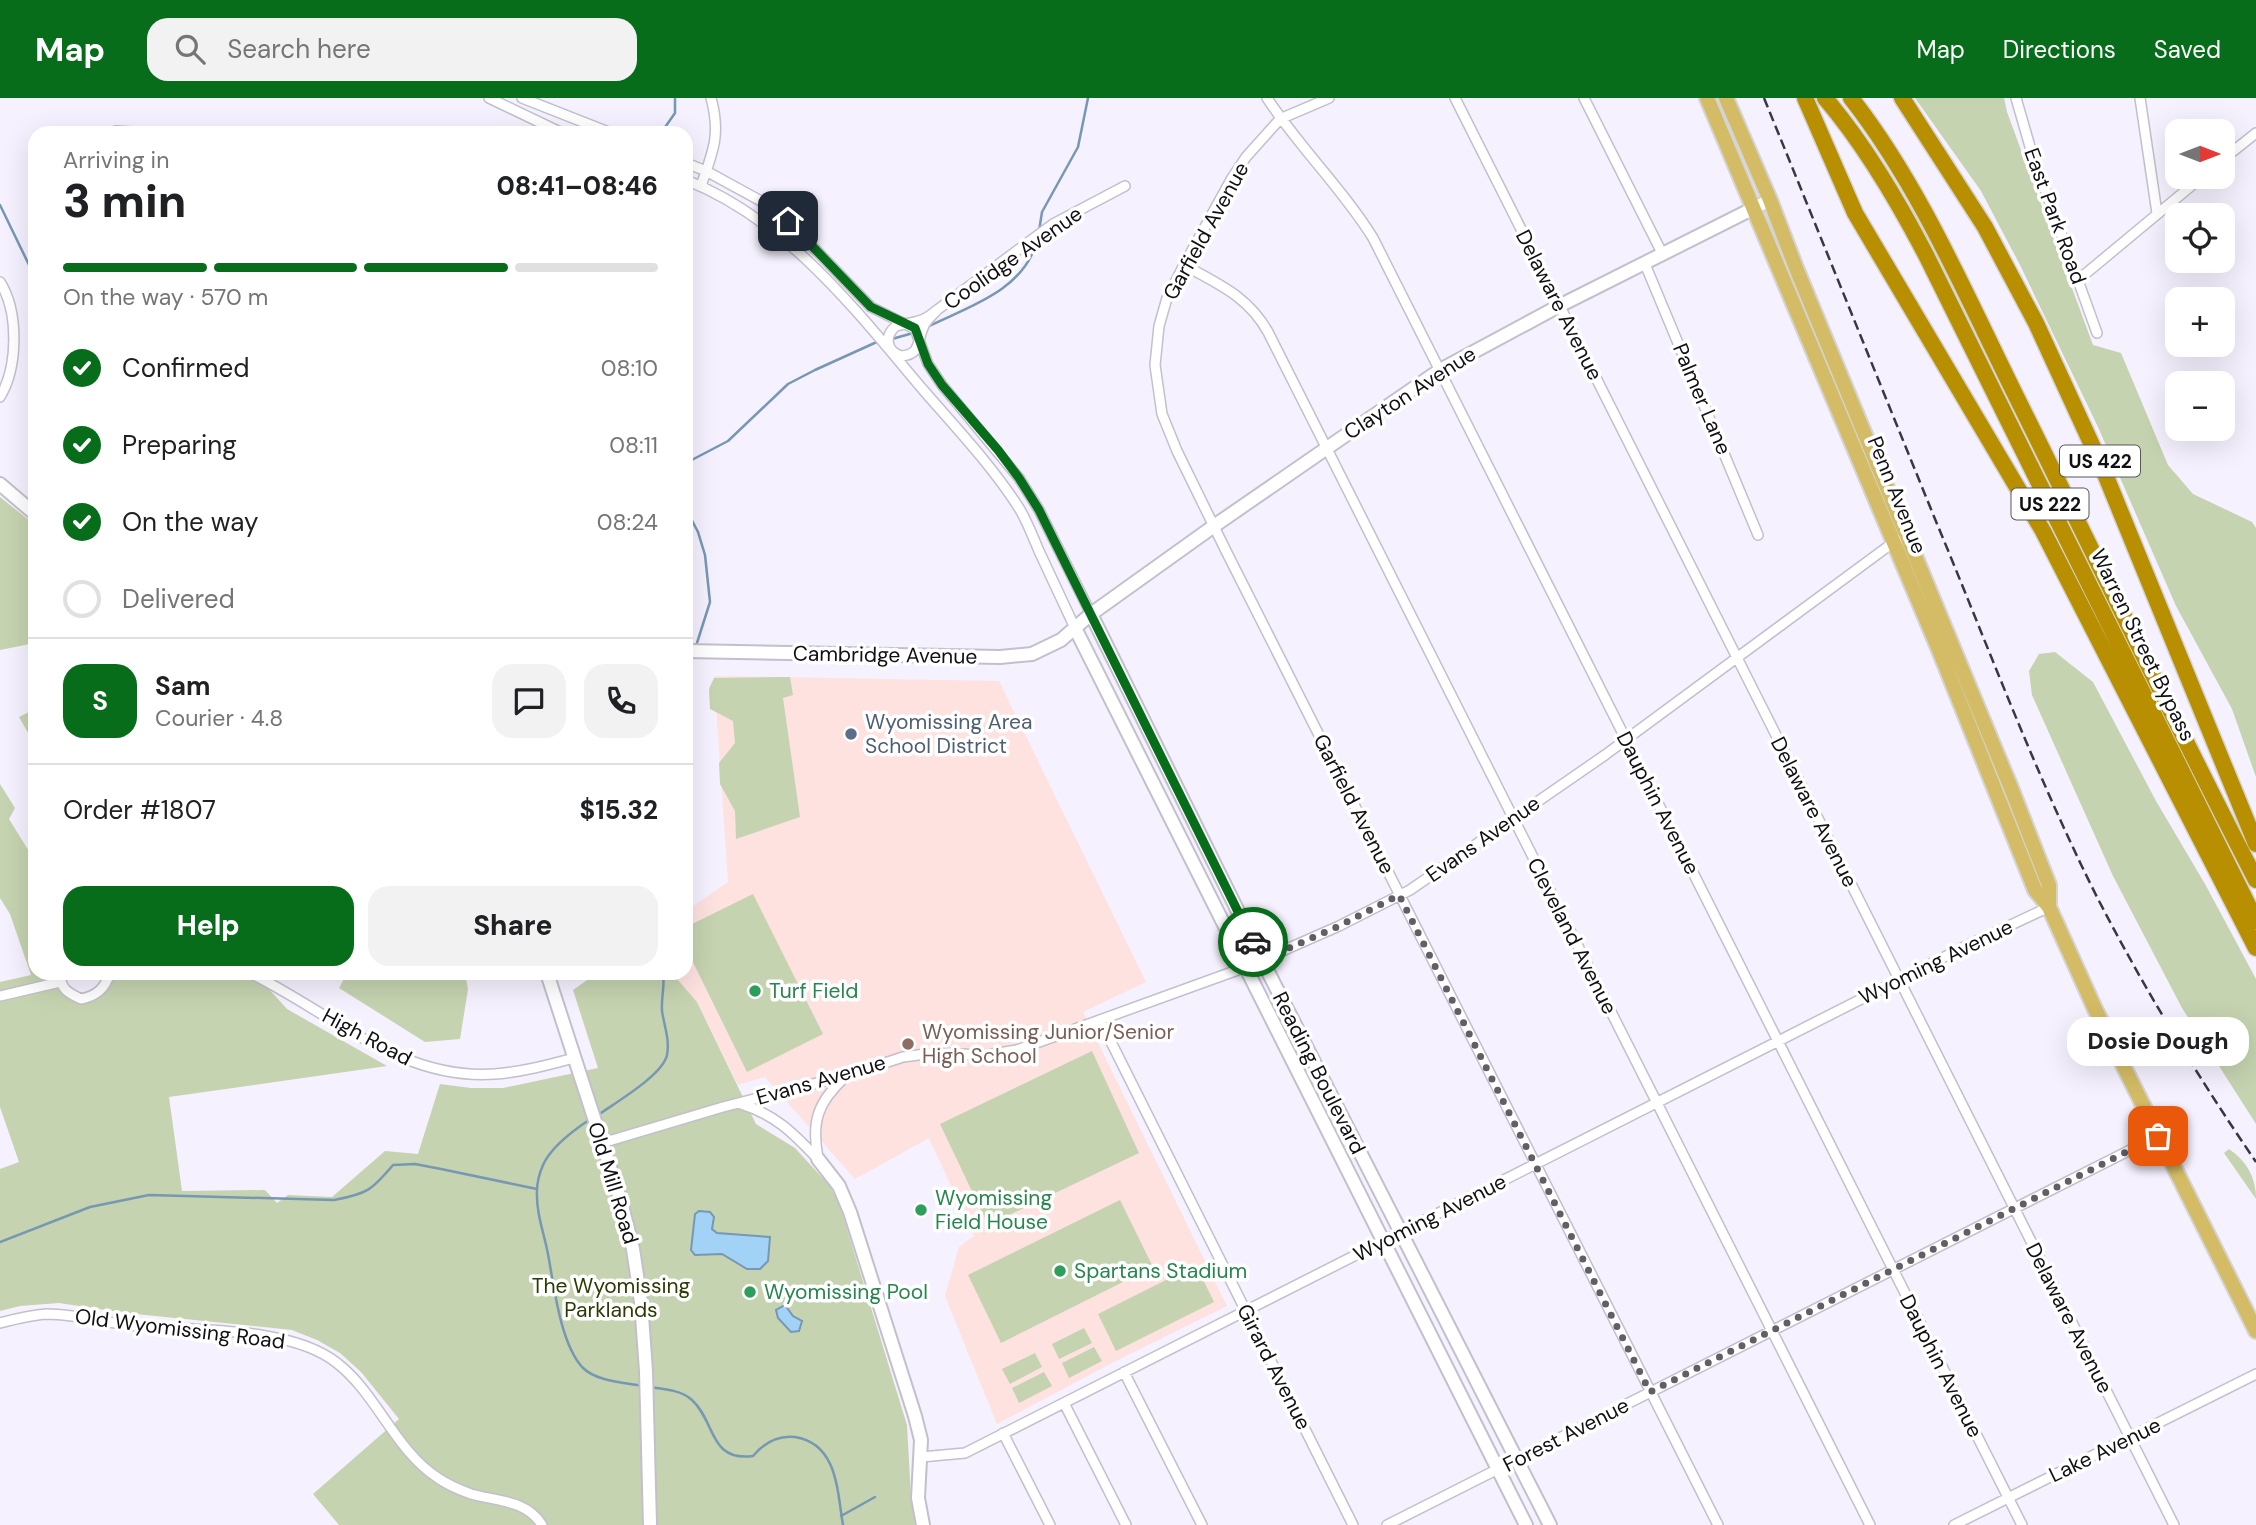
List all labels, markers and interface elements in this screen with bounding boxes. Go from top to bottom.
search box [147,18,637,81]
text: Map [35,28,105,71]
icon: search [171,30,209,68]
text: Search here [227,32,371,66]
text: Map [1917,34,1965,65]
text: Directions [2003,34,2116,65]
text: Saved [2154,34,2221,65]
north arrow [2165,119,2235,189]
map controls [2165,119,2235,441]
street label: East Park Road [2017,144,2093,288]
text: Arriving in [63,145,169,175]
street label: Garfield Avenue [1157,157,1256,305]
text: 08:41–08:46 [496,169,658,203]
text: 3 min [63,171,186,231]
pin [758,191,818,251]
street label: Coolidge Avenue [938,200,1088,316]
icon: home [769,202,807,240]
button: locate [2165,203,2235,273]
street label: Delaware Avenue [1509,225,1609,385]
text: On the way · 570 m [63,282,268,312]
button: + [2165,287,2235,357]
street label: Palmer Lane [1666,339,1738,459]
street label: Clayton Avenue [1339,340,1481,446]
icon: check [63,349,101,387]
text: Confirmed [122,351,249,385]
text: 08:10 [601,353,658,383]
button: − [2165,371,2235,441]
icon: check [63,426,101,464]
text: Preparing [122,428,237,462]
text: 08:11 [609,430,658,460]
street label: Penn Avenue [1861,432,1933,558]
road number: US 422 [2060,446,2140,476]
road number: US 222 [2011,488,2088,520]
icon: check [63,503,101,541]
text: On the way [122,505,258,539]
text: 08:24 [597,507,658,537]
street label: Warren Street Bypass [2084,544,2202,746]
text: Delivered [122,582,235,616]
street label: Cambridge Avenue [793,639,978,671]
button: chat [492,664,566,738]
button: phone [584,664,658,738]
text: Sam [155,669,210,703]
text: S [92,684,108,718]
text: Courier · 4.8 [155,703,283,733]
place label: Wyomissing Area School District [865,708,1032,760]
marker: Wyomissing Area School District [843,726,859,742]
street label: Dauphin Avenue [1610,727,1706,879]
street label: Garfield Avenue [1307,729,1401,879]
street label: Delaware Avenue [1764,732,1864,892]
street label: Evans Avenue [1420,789,1546,889]
text: Order #1807 [63,793,216,827]
text: $15.32 [579,793,658,827]
street label: Cleveland Avenue [1520,853,1624,1019]
button: Help [63,886,354,966]
button: Share [368,886,658,966]
courier [1218,907,1288,977]
street label: Wyoming Avenue [1854,913,2018,1011]
icon: car [1234,923,1272,961]
place label: Turf Field [769,977,858,1005]
marker: Turf Field [747,983,763,999]
street label: Reading Boulevard [1266,987,1372,1159]
street label: High Road [317,1002,417,1072]
callout: Dosie Dough [2067,1017,2249,1066]
place label: Wyomissing Junior/Senior High School [922,1018,1174,1070]
text: Dosie Dough [2087,1026,2229,1056]
marker: Wyomissing Junior/Senior High School [900,1036,916,1052]
street label: Evans Avenue [753,1048,889,1112]
pin [2128,1106,2188,1166]
icon: bag [2139,1117,2177,1155]
street label: Old Mill Road [581,1119,645,1247]
street label: Wyoming Avenue [1349,1167,1511,1269]
place label: Wyomissing Field House [935,1184,1052,1236]
marker: Wyomissing Field House [913,1202,929,1218]
street label: Delaware Avenue [2019,1238,2119,1398]
place label: Spartans Stadium [1074,1257,1247,1285]
marker: Spartans Stadium [1052,1263,1068,1279]
park label: The Wyomissing Parklands [532,1272,691,1324]
place label: Wyomissing Pool [764,1278,928,1306]
marker: Wyomissing Pool [742,1284,758,1300]
street label: Dauphin Avenue [1893,1290,1989,1442]
street label: Girard Avenue [1230,1299,1318,1435]
street label: Old Wyomissing Road [73,1302,287,1356]
street label: Forest Avenue [1498,1391,1634,1479]
street label: Lake Avenue [2044,1411,2166,1489]

